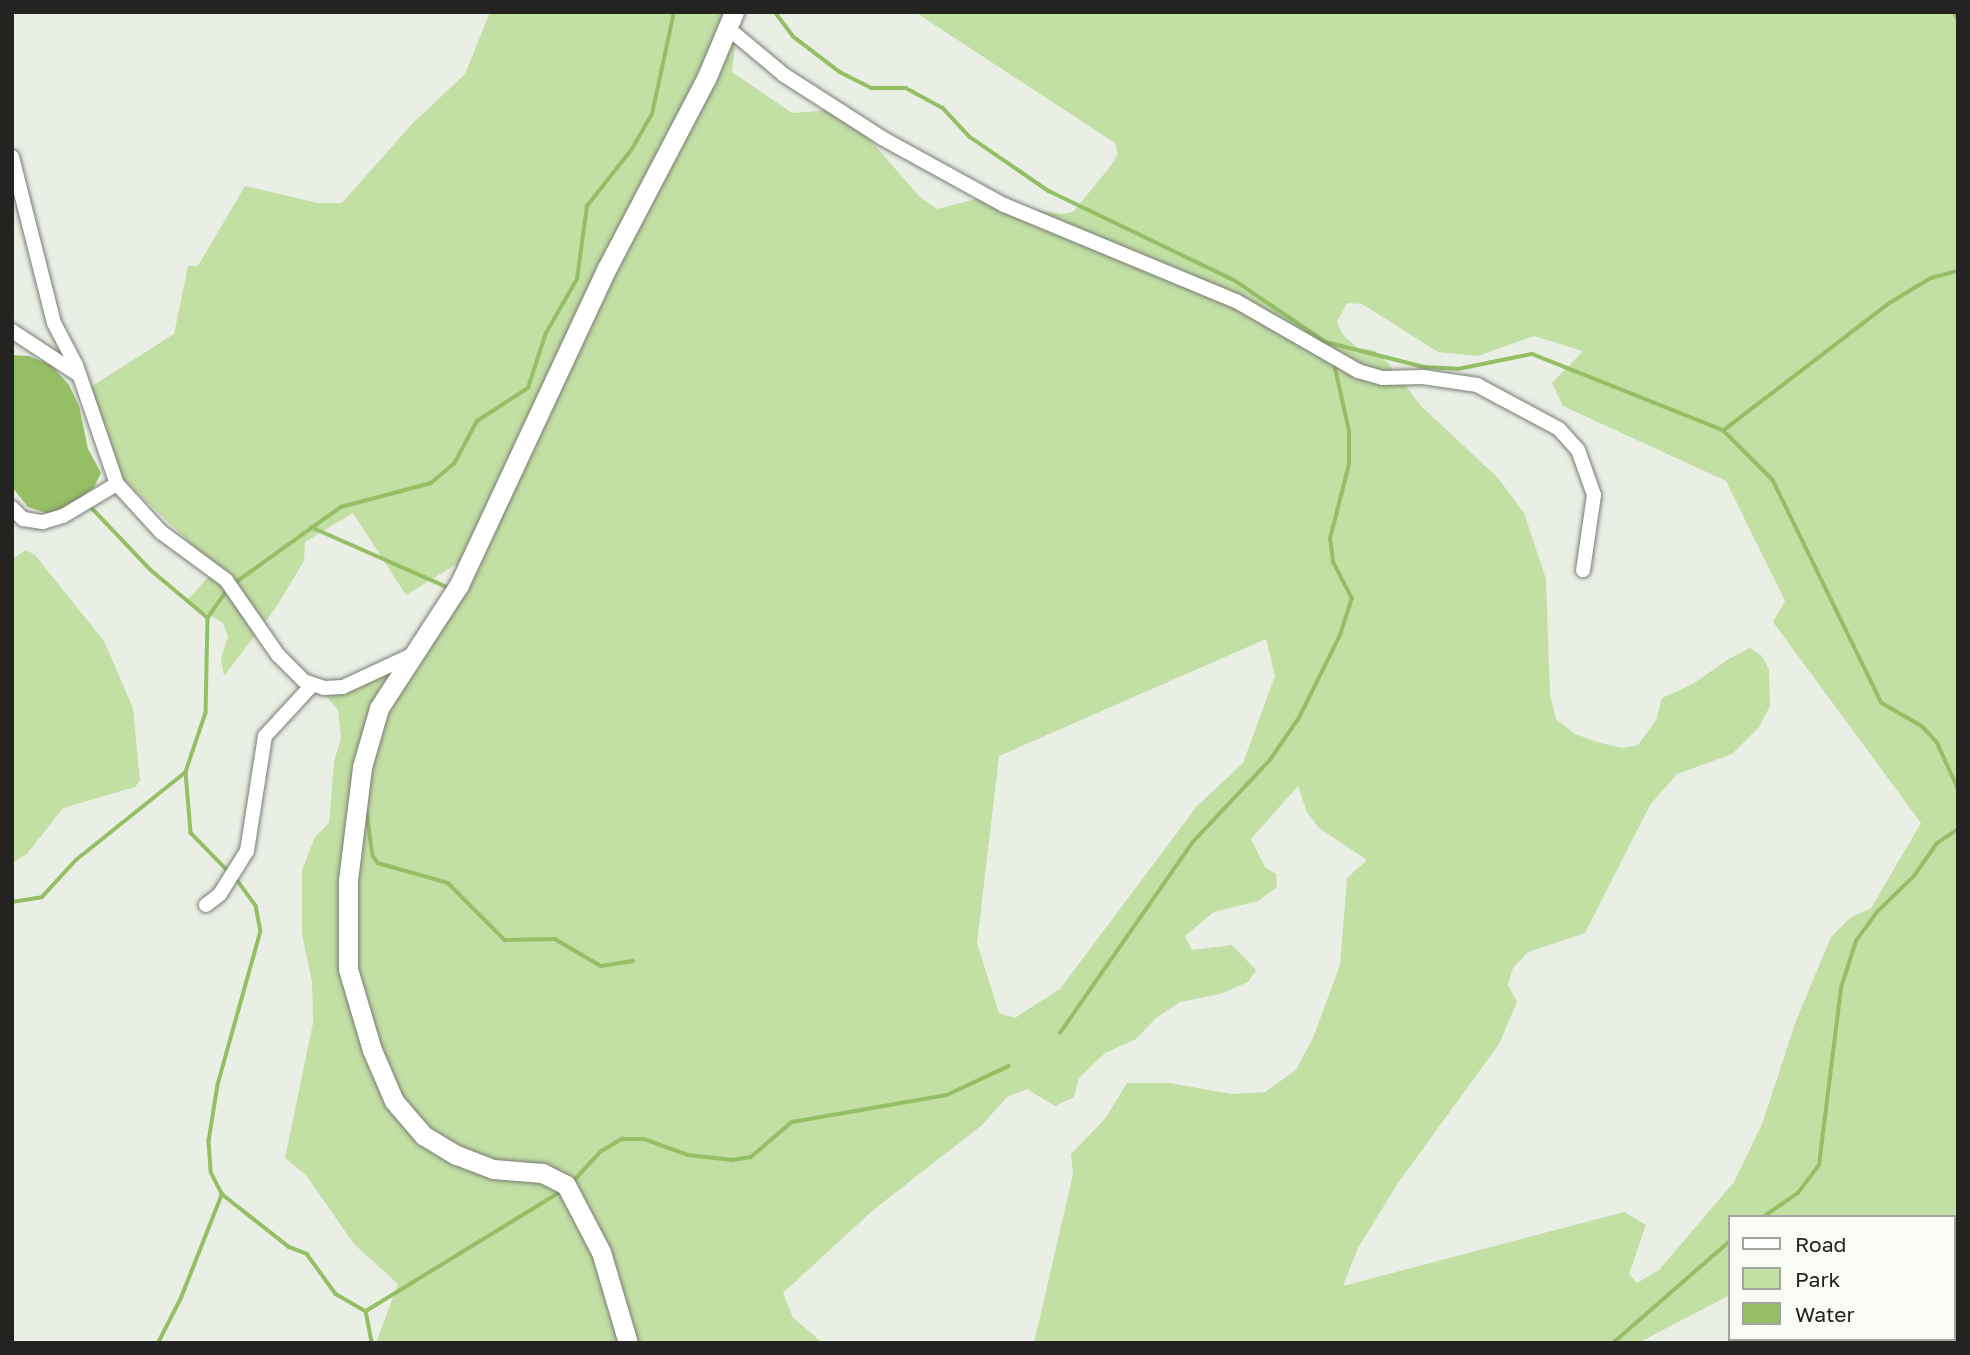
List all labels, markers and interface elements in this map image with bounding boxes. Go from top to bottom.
legend [1728,1215,1956,1341]
text: Road [1795,1231,1846,1257]
text: Park [1795,1266,1840,1292]
text: Water [1795,1301,1855,1327]

